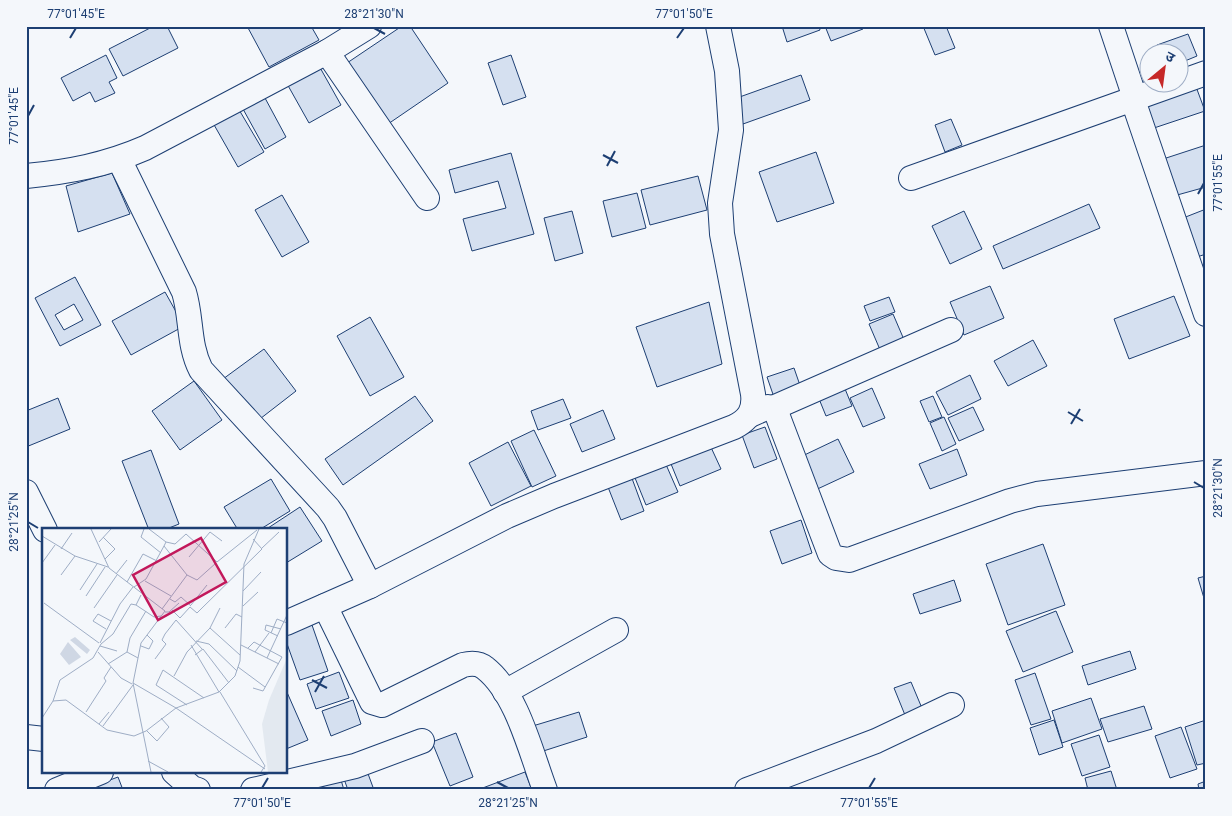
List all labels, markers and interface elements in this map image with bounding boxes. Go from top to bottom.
text: 77°01'45"E [47,7,105,21]
text: 28°21'30"N [344,7,404,21]
text: 77°01'50"E [655,7,713,21]
north arrow [1140,42,1190,92]
text: उ [1163,48,1178,66]
text: 77°01'45"E [7,87,21,145]
text: 77°01'55"E [1211,154,1225,212]
text: 28°21'30"N [1211,458,1225,518]
text: 28°21'25"N [7,492,21,552]
inset map [42,528,288,774]
text: 77°01'50"E [233,796,291,810]
text: 28°21'25"N [478,796,538,810]
text: 77°01'55"E [840,796,898,810]

